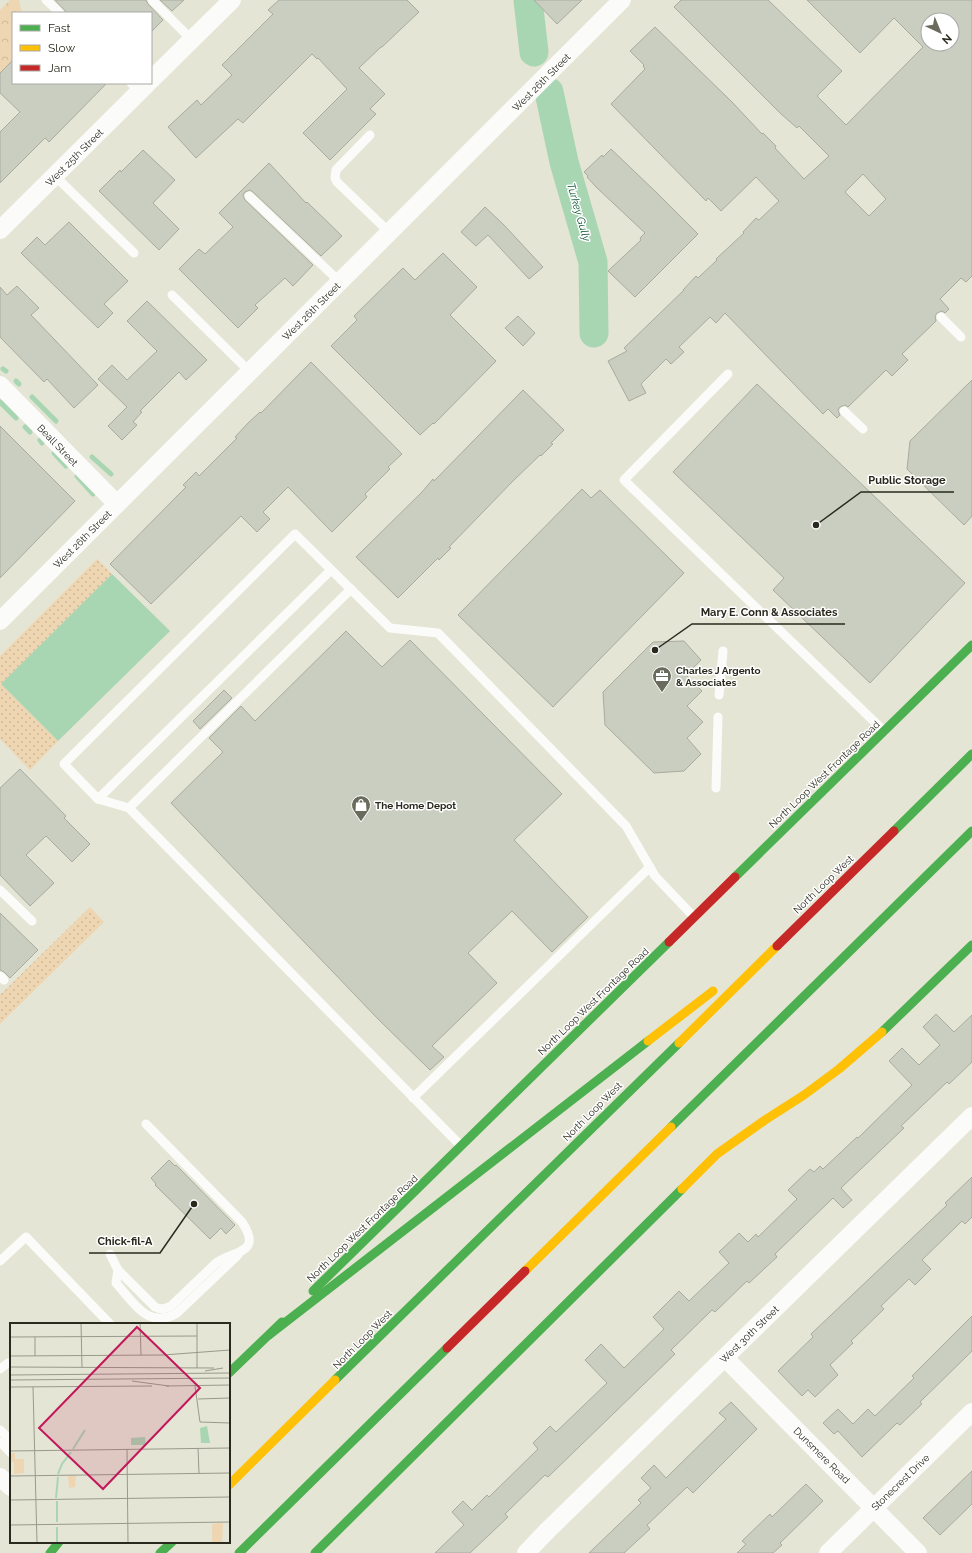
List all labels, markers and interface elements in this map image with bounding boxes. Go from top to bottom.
legend [12,12,152,84]
north arrow [920,12,960,52]
text: Fast [48,21,71,35]
text: N [939,31,954,46]
text: Slow [48,41,75,55]
street label: West 26th Street [510,51,573,113]
text: Jam [48,61,71,75]
street label: West 25th Street [43,126,106,188]
water label: Turkey Gully [564,182,593,243]
street label: West 26th Street [280,280,343,342]
street label: Beall Street [35,422,81,469]
callout: Public Storage [861,469,954,492]
text: Public Storage [868,474,946,487]
street label: West 26th Street [51,508,114,570]
callout: Mary E. Conn & Associates [692,601,845,624]
text: Mary E. Conn & Associates [701,606,838,619]
office icon: Charles J Argento & Associates [651,665,673,693]
place label: Charles J Argento & Associates [676,665,760,688]
street label: North Loop West Frontage Road [767,719,882,830]
shop icon: The Home Depot [350,794,372,822]
place label: The Home Depot [375,800,456,811]
street label: North Loop West [791,853,856,916]
street label: North Loop West Frontage Road [536,946,651,1057]
street label: North Loop West [561,1079,625,1143]
street label: North Loop West Frontage Road [305,1173,420,1284]
callout: Chick-fil-A [89,1230,160,1253]
text: Chick-fil-A [97,1235,153,1248]
street label: West 30th Street [718,1303,781,1365]
street label: North Loop West [331,1307,395,1371]
inset map [10,1323,230,1543]
street label: Dunsmere Road [791,1425,852,1486]
street label: Stonecrest Drive [869,1452,932,1513]

